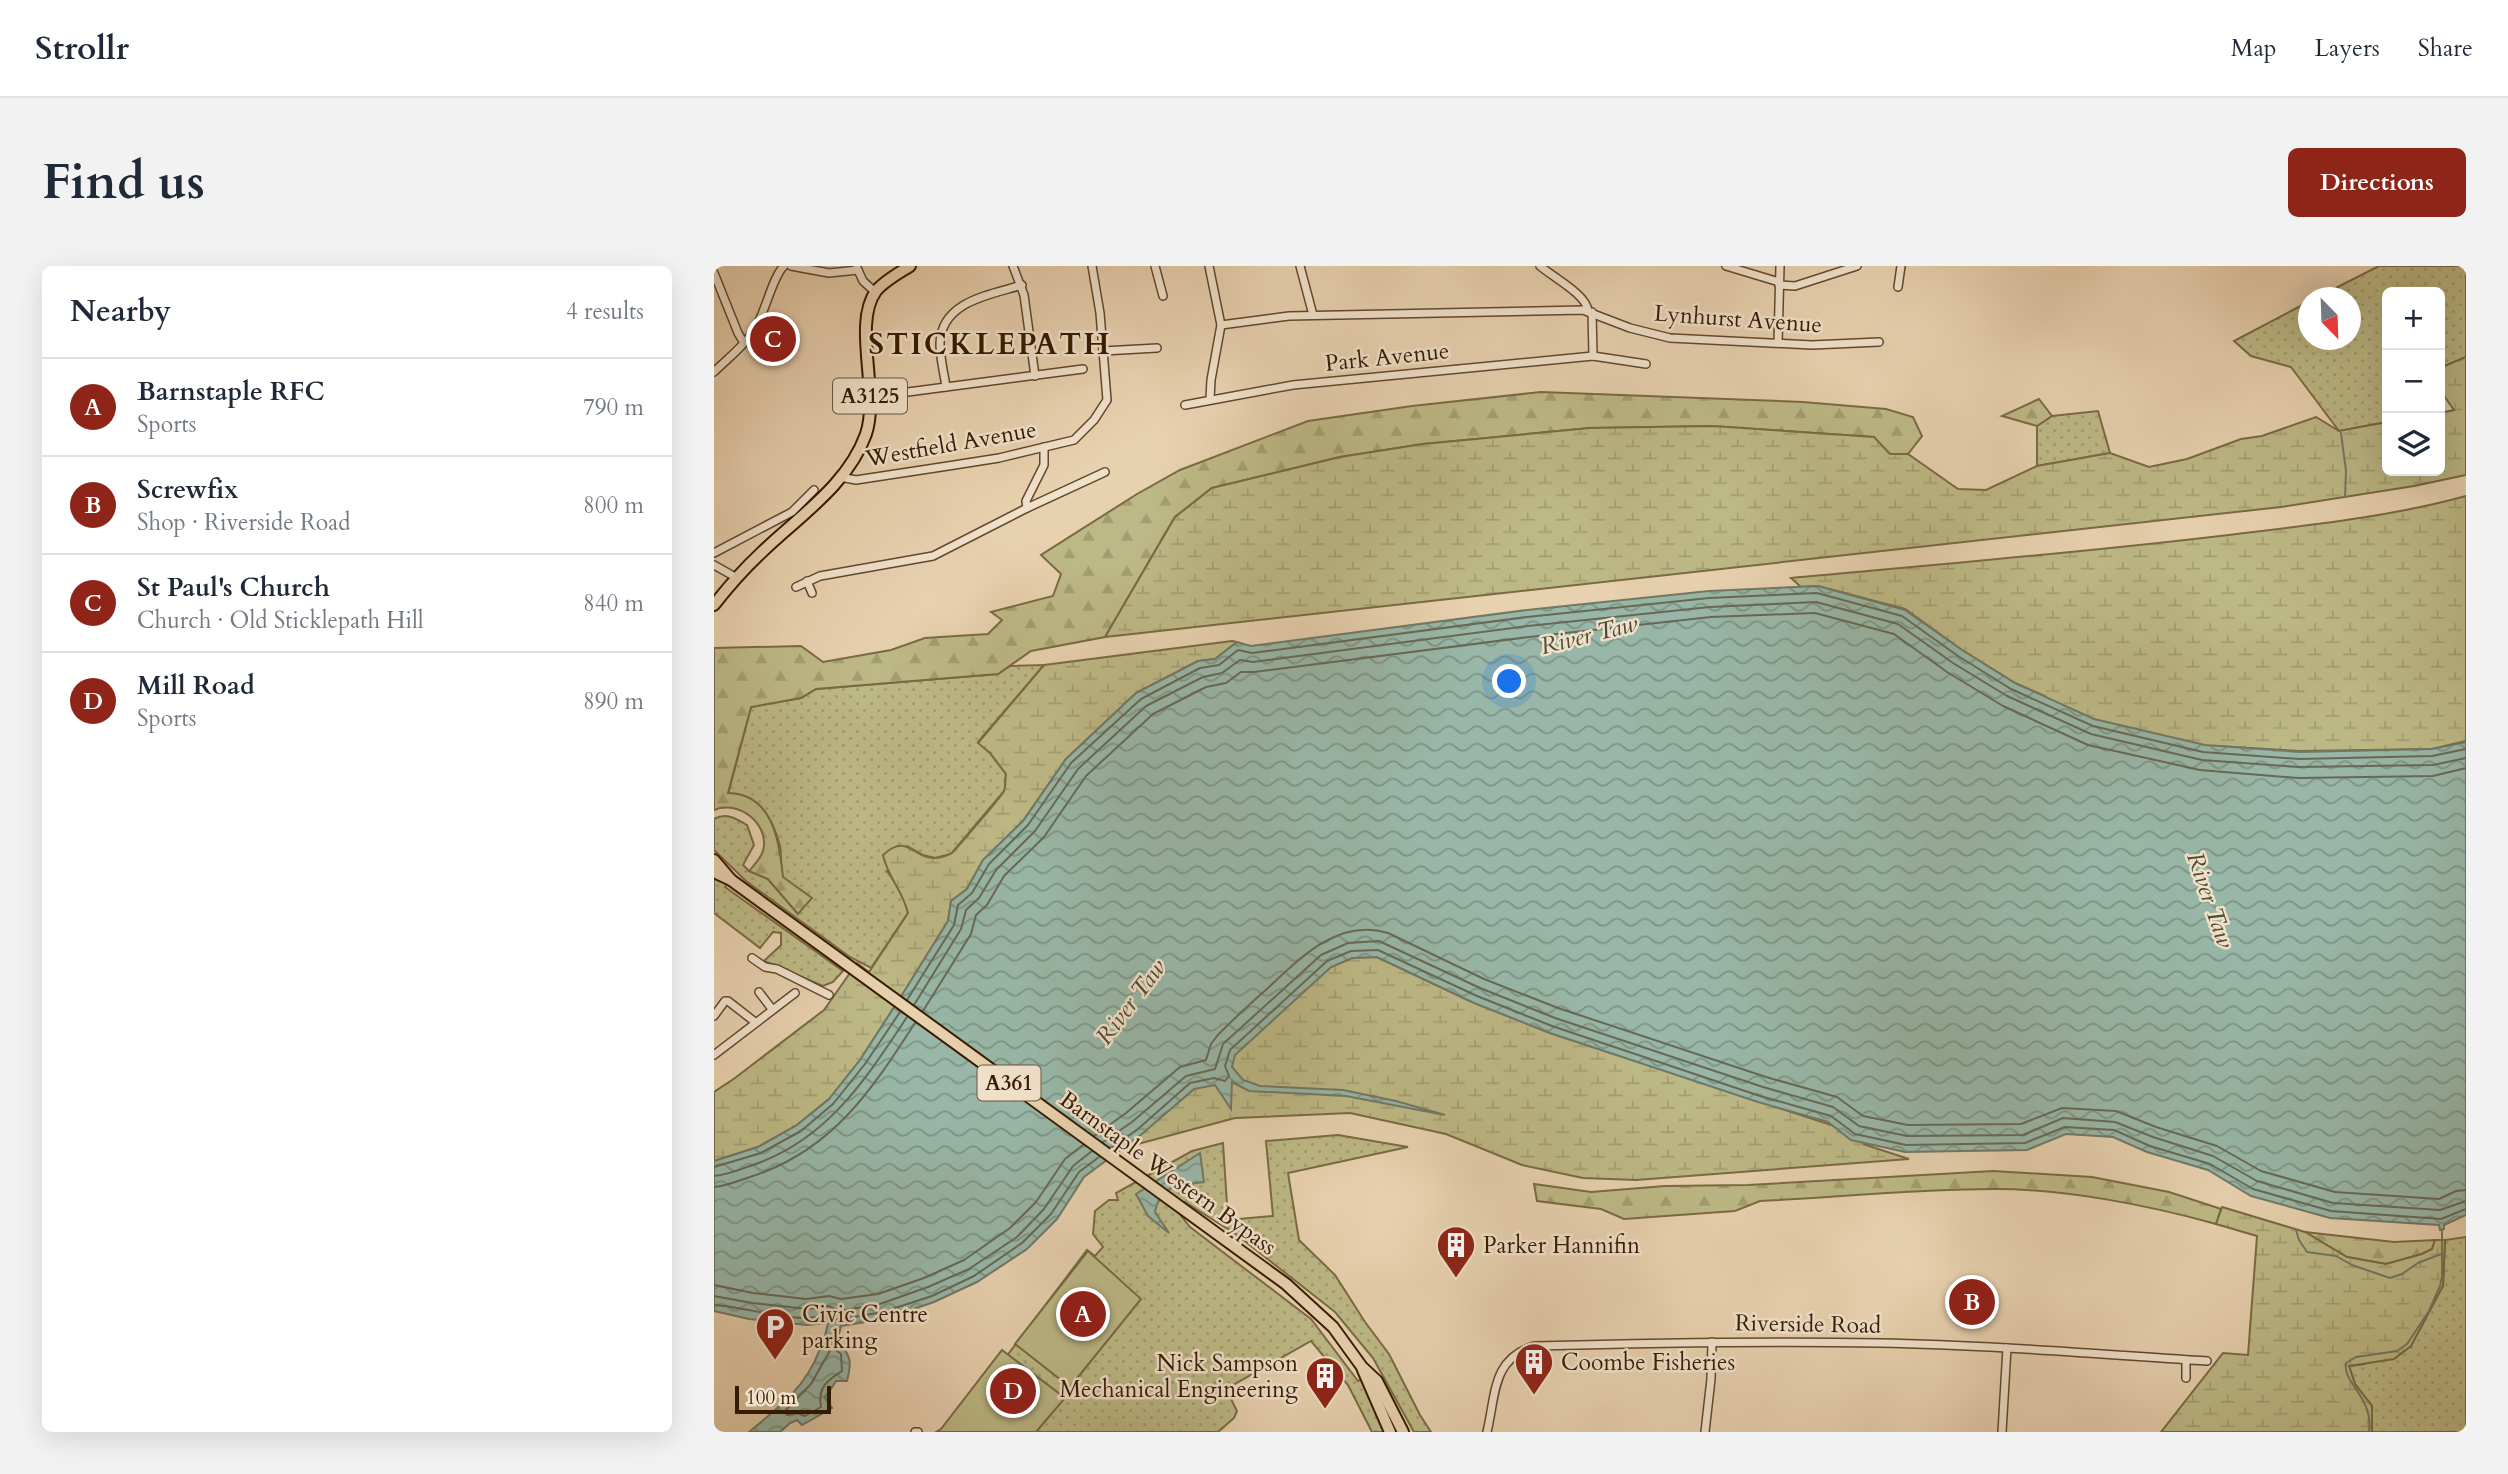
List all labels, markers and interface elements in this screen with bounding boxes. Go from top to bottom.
text: Strollr [35,26,129,71]
text: Map [2231,32,2277,65]
text: Layers [2315,32,2380,65]
text: Share [2418,32,2473,65]
button: Directions [2288,148,2466,217]
text: Find us [42,149,205,216]
north arrow [2298,287,2361,350]
map controls [2382,287,2445,476]
button: + [2382,287,2445,350]
text: Nearby [70,291,171,332]
text: 4 results [566,296,644,327]
street label: Lynhurst Avenue [1653,298,1823,340]
pin: C [750,313,796,365]
district label: STICKLEPATH [868,324,1112,365]
street label: Park Avenue [1323,335,1451,379]
button: − [2382,350,2445,413]
text: Barnstaple RFC [137,374,325,409]
road number: A3125 [833,379,907,414]
text: A [84,392,102,423]
text: 790 m [583,392,644,423]
text: Sports [137,409,197,440]
button: layers [2382,413,2445,476]
street label: Westfield Avenue [862,414,1039,474]
text: Screwfix [137,472,238,507]
text: B [85,490,101,521]
text: 800 m [583,490,644,521]
text: Shop · Riverside Road [137,507,350,538]
text: St Paul's Church [137,570,330,605]
text: C [84,588,102,619]
text: 840 m [583,588,644,619]
text: Church · Old Sticklepath Hill [137,605,424,636]
water label: River Taw [1537,607,1642,663]
your location [1492,664,1526,698]
text: Mill Road [137,668,255,703]
text: D [83,686,103,717]
text: 890 m [583,686,644,717]
text: Sports [137,703,197,734]
water label: River Taw [2178,848,2242,953]
water label: River Taw [1088,952,1174,1052]
road number: A361 [978,1066,1040,1100]
street label: Barnstaple Western Bypass [1053,1084,1283,1262]
building icon: Parker Hannifin [1435,1224,1477,1279]
place label: Parker Hannifin [1483,1230,1640,1261]
pin: B [1949,1276,1995,1328]
pin: A [1060,1288,1106,1340]
place label: Civic Centre parking [802,1299,928,1356]
parking icon: Civic Centre parking [754,1306,796,1361]
street label: Riverside Road [1735,1307,1882,1341]
building icon: Coombe Fisheries [1513,1341,1555,1396]
place label: Coombe Fisheries [1561,1347,1735,1378]
place label: Nick Sampson Mechanical Engineering [1059,1348,1298,1405]
building icon: Nick Sampson Mechanical Engineering [1304,1355,1346,1410]
pin: D [990,1365,1036,1417]
scale bar [735,1383,831,1415]
text: 100 m [746,1385,796,1411]

